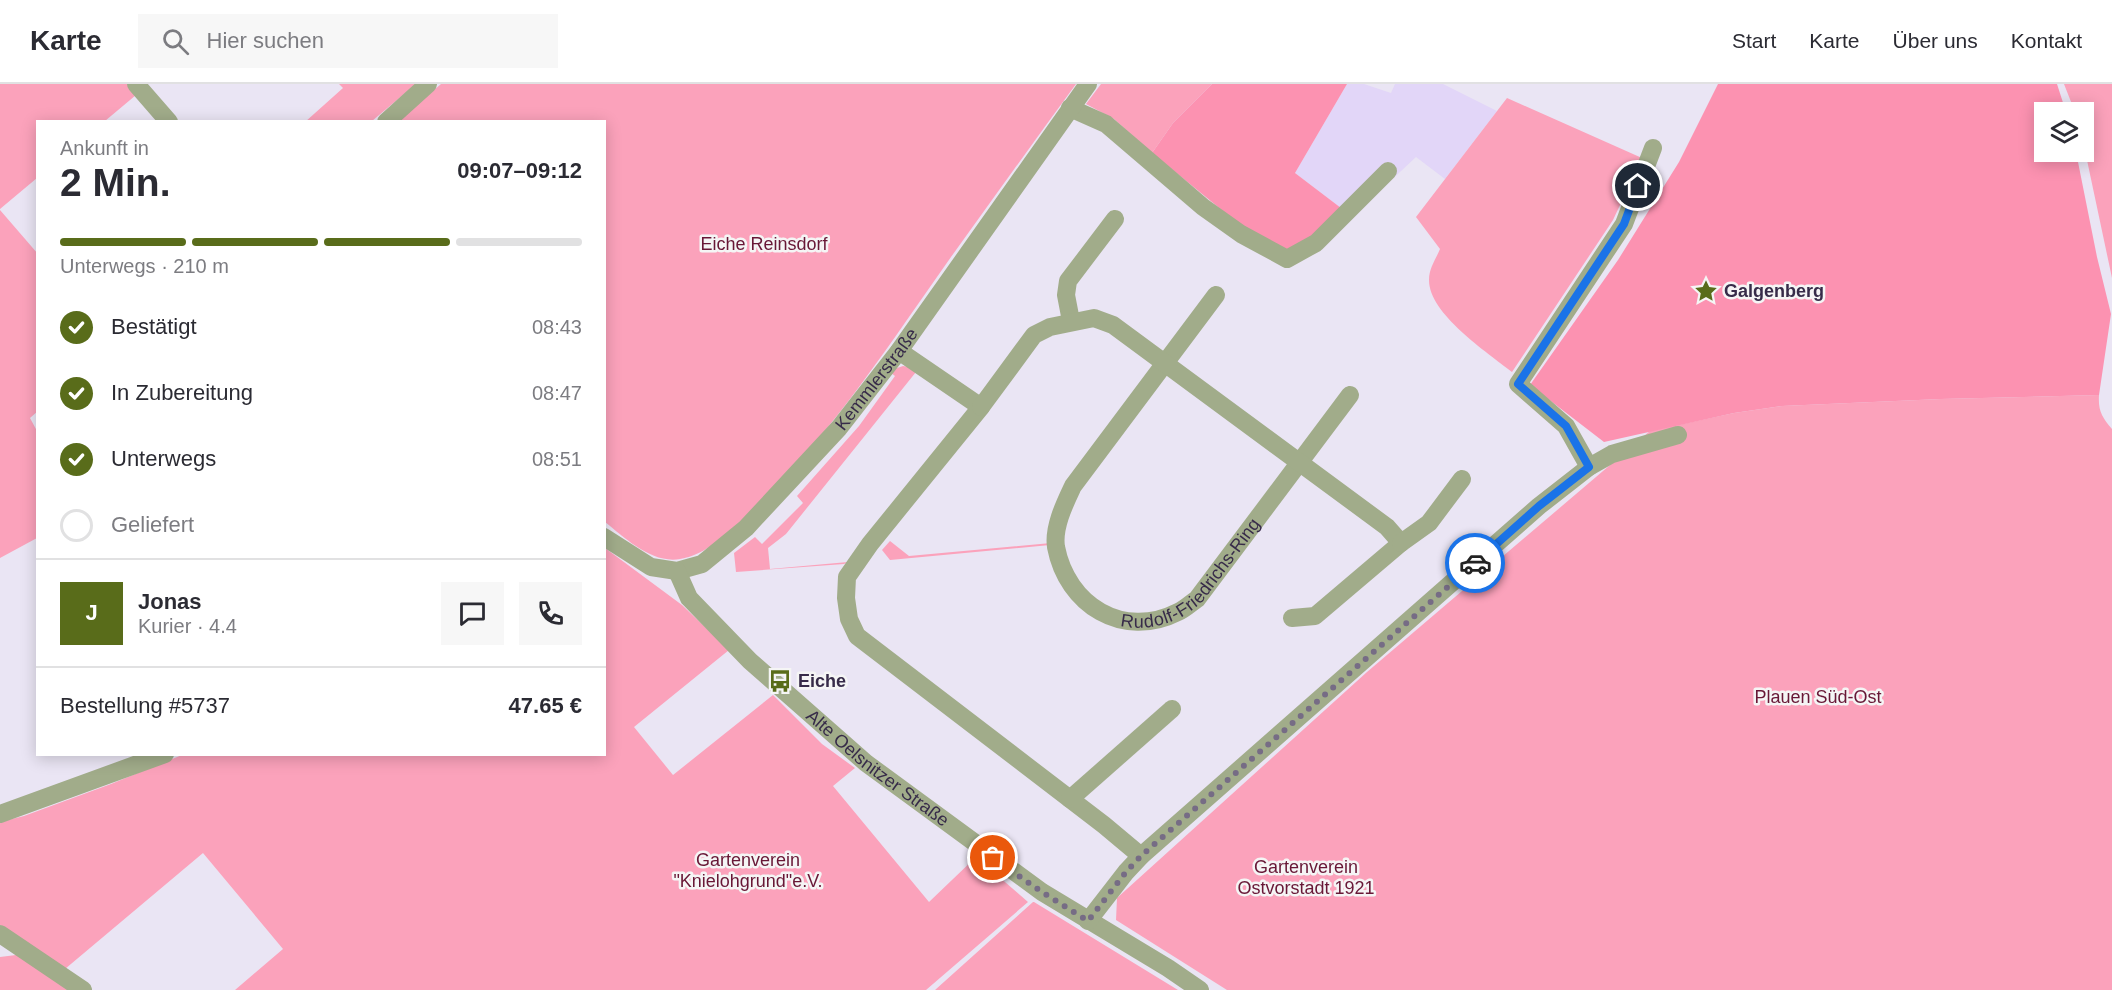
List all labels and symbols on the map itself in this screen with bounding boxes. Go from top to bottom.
pin [1612,160,1663,211]
park label: Eiche Reinsdorf [700,234,829,254]
place icon: Galgenberg [1693,278,1719,304]
place label: Galgenberg [1724,281,1824,301]
street label: Kemmlerstraße [831,324,922,434]
street label: Rudolf-Friedrichs-Ring [1119,514,1264,632]
courier [1445,533,1505,593]
bus stop icon: Eiche [767,668,793,694]
place label: Eiche [798,671,846,691]
park label: Plauen Süd-Ost [1754,687,1882,707]
street label: Alte Oelsnitzer Straße [802,705,953,830]
pin [967,832,1018,883]
park label: Gartenverein "Knielohgrund"e.V. [673,850,823,891]
park label: Gartenverein Ostvorstadt 1921 [1237,857,1375,898]

